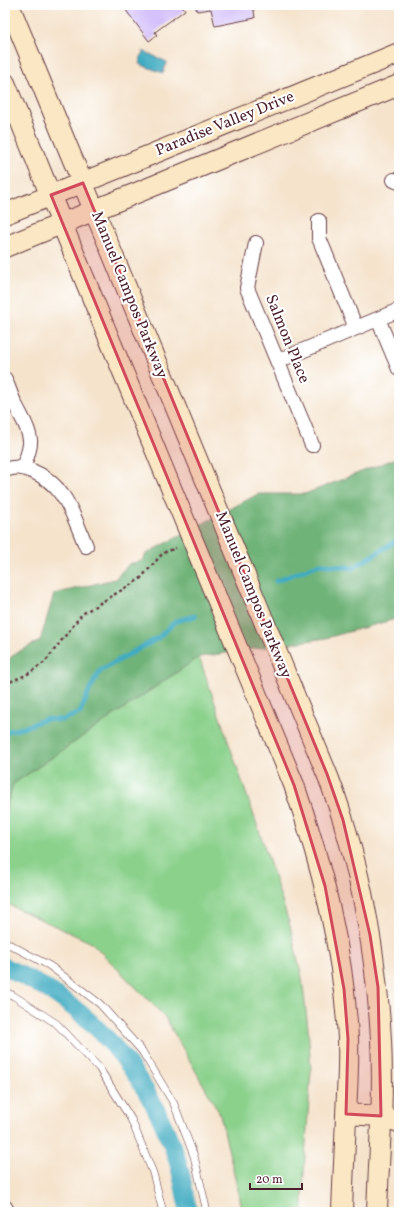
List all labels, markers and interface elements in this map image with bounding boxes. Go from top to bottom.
street label: Paradise Valley Drive [152,86,298,162]
street label: Manuel Campos Parkway [85,208,173,382]
street label: Salmon Place [259,291,315,387]
street label: Manuel Campos Parkway [209,508,297,682]
scale bar [250,1165,302,1191]
text: 20 m [256,1172,283,1188]

